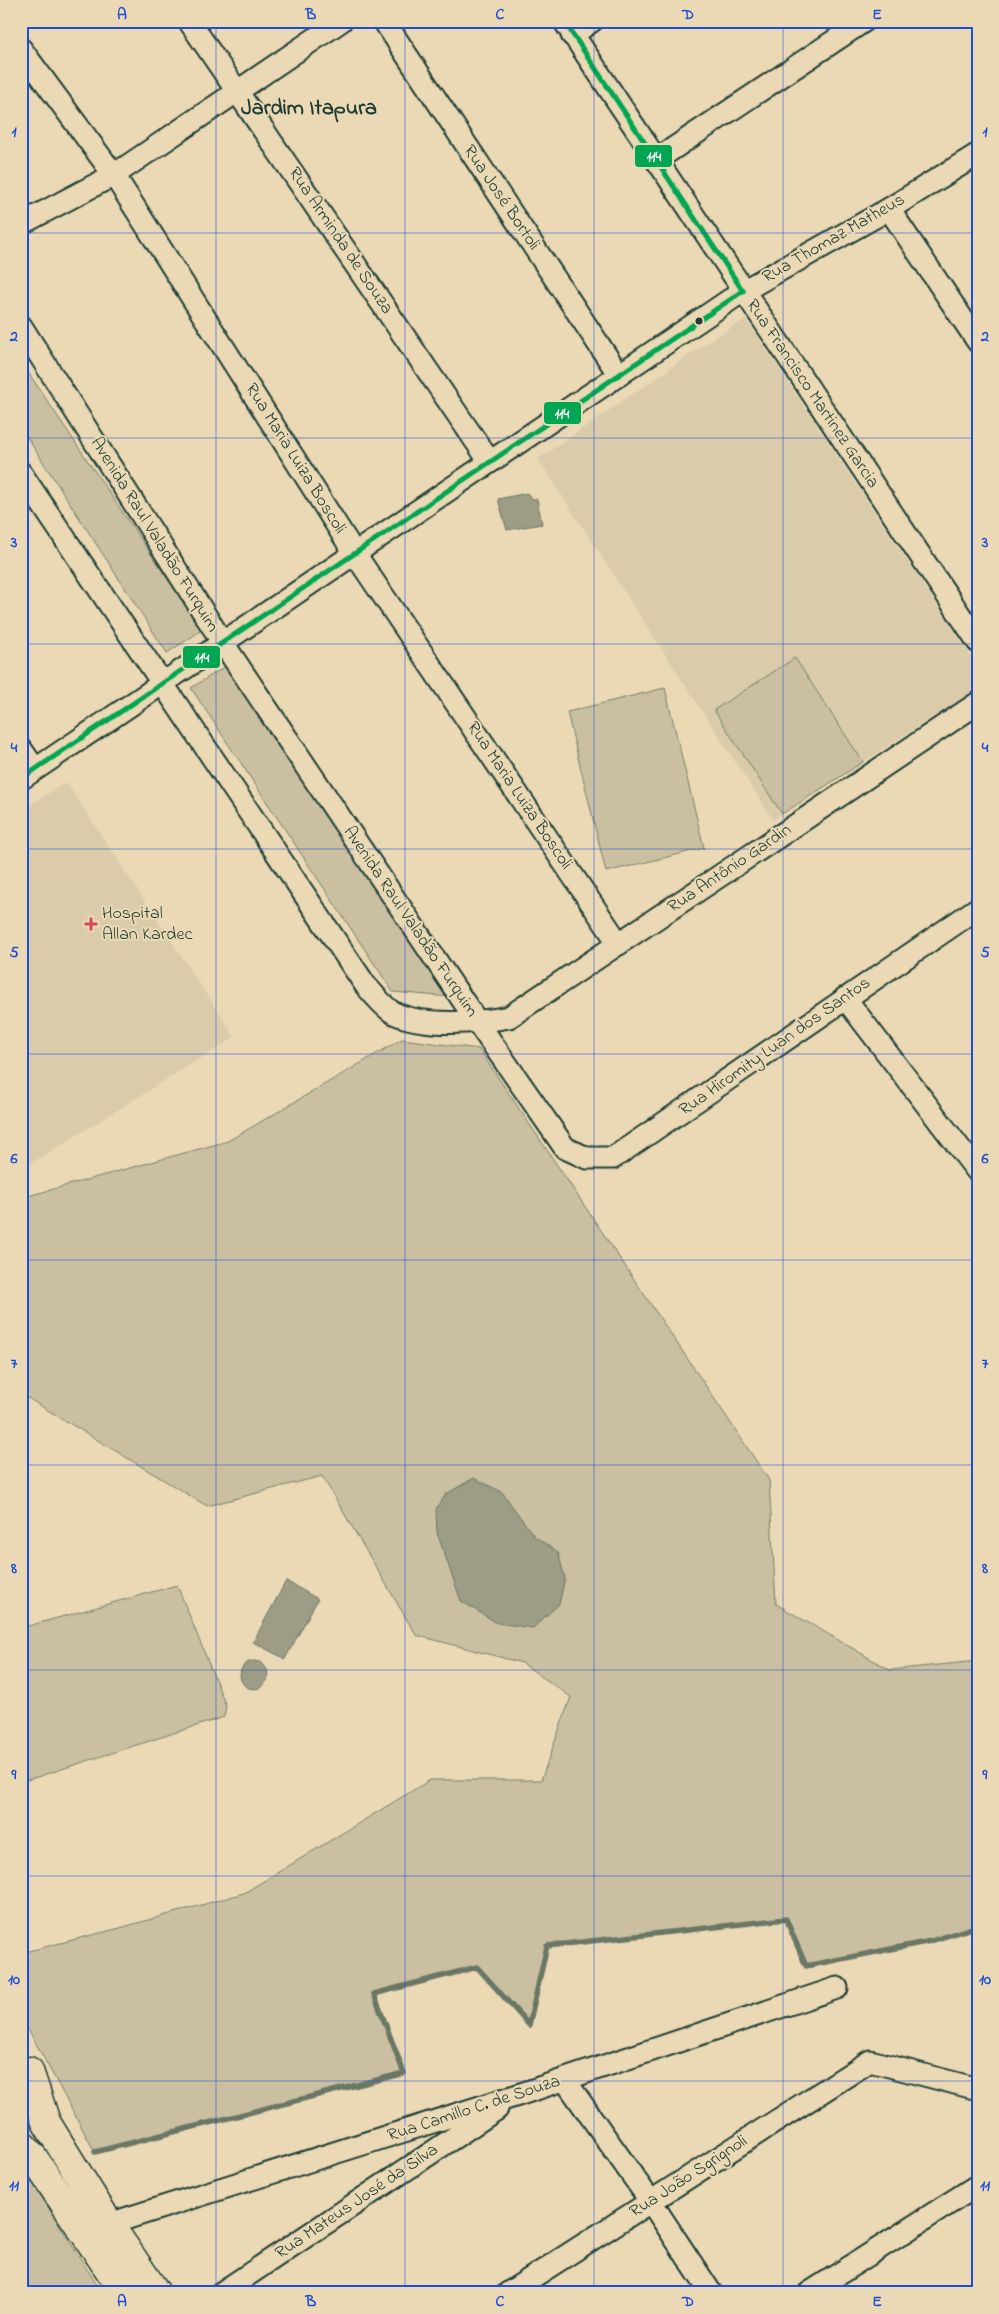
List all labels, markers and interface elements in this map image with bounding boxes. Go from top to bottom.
text: A [117,3,127,27]
text: B [305,3,317,27]
text: C [496,3,505,27]
text: D [681,3,694,27]
text: E [872,3,882,27]
district label: Jardim Itapura [241,93,377,125]
text: 1 [11,120,17,144]
text: 1 [982,120,988,144]
street label: Rua José Bortoli [456,140,546,256]
line badge: 114 [634,144,673,168]
text: 114 [647,147,662,168]
street label: Rua Arminda de Souza [281,162,399,320]
street label: Rua Thomaz Matheus [758,187,910,291]
street label: Rua Francisco Martinez Garcia [739,294,885,494]
unlabelled marker [694,316,704,326]
text: 2 [9,325,18,349]
text: 2 [980,325,989,349]
street label: Rua Maria Luiza Boscoli [238,378,352,540]
line badge: 114 [543,401,582,425]
text: 114 [555,404,570,425]
street label: Avenida Raul Valadão Furquim [83,432,225,638]
text: 3 [10,531,18,555]
text: 3 [981,531,989,555]
line badge: 114 [182,645,221,669]
text: 114 [195,648,210,669]
street label: Rua Maria Luiza Boscoli [460,717,578,875]
text: 4 [10,736,18,760]
text: 4 [981,736,989,760]
street label: Rua Antônio Gardin [663,818,797,920]
street label: Avenida Raul Valadão Furquim [336,821,484,1023]
place label: Hospital Allan Kardec [102,901,192,948]
marker: Hospital Allan Kardec [84,917,98,931]
text: 5 [9,941,19,965]
text: 5 [980,941,990,965]
street label: Rua Hiromity Luan dos Santos [674,971,876,1123]
text: 6 [9,1147,18,1171]
text: 6 [980,1147,989,1171]
text: 7 [11,1352,18,1376]
text: 7 [982,1352,989,1376]
text: 8 [10,1557,17,1581]
text: 8 [981,1557,988,1581]
text: 9 [11,1763,17,1787]
text: 9 [982,1763,988,1787]
text: 10 [8,1968,20,1992]
text: 10 [979,1968,991,1992]
street label: Rua Camillo C. de Souza [384,2069,564,2149]
street label: Rua João Sgrignoli [625,2129,754,2226]
street label: Rua Mateus José da Silva [270,2138,444,2266]
text: 11 [9,2174,20,2198]
text: 11 [980,2174,991,2198]
text: A [117,2290,127,2314]
text: B [305,2290,317,2314]
text: C [496,2290,505,2314]
text: D [681,2290,694,2314]
text: E [872,2290,882,2314]

